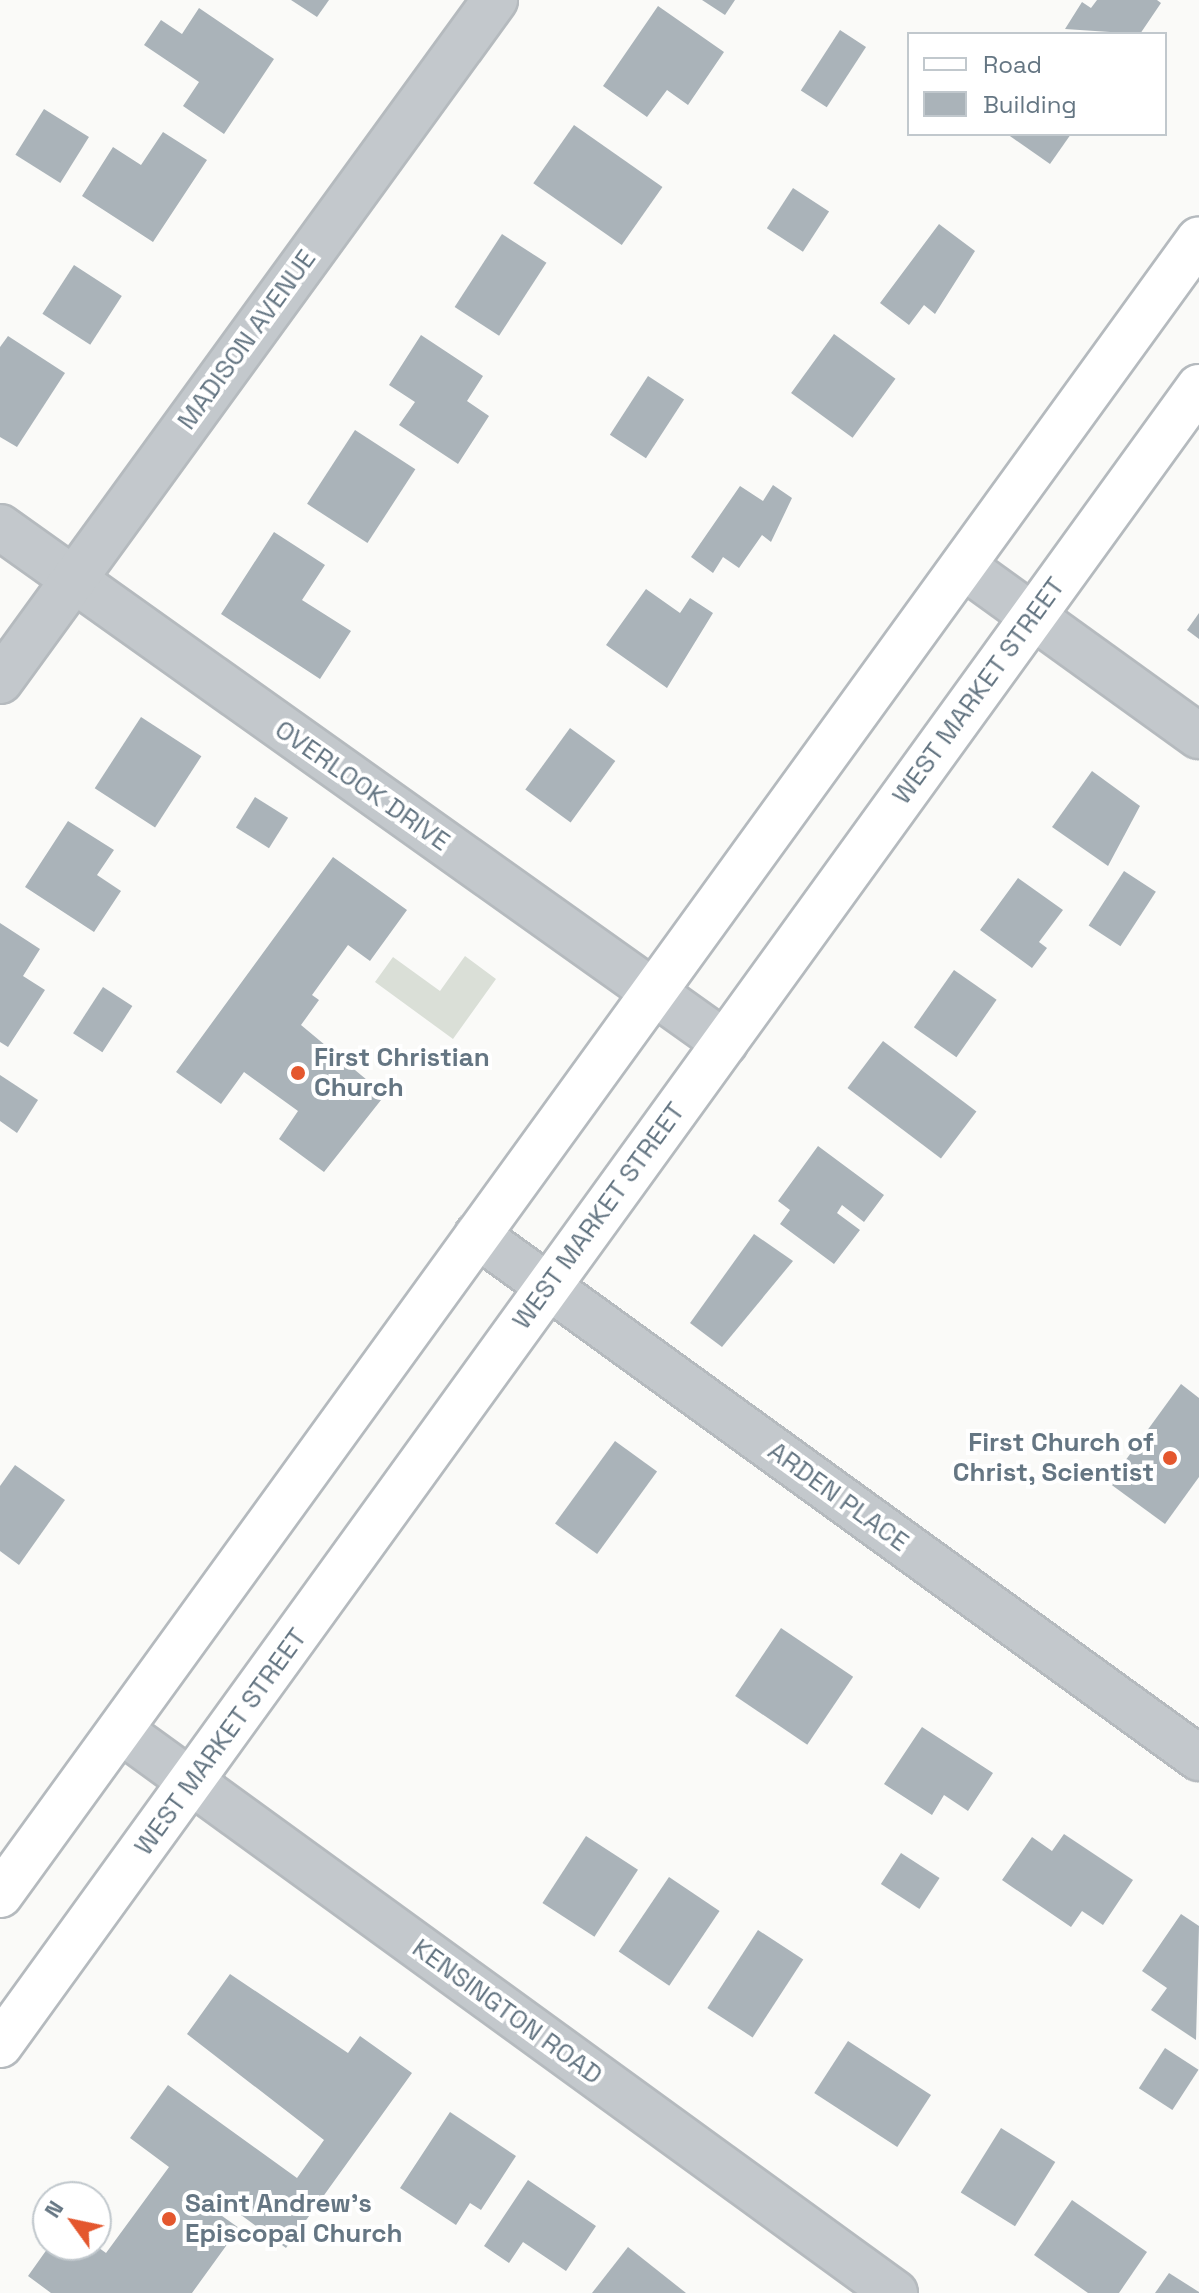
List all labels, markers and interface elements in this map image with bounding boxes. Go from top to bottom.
legend [907,32,1167,136]
text: Road [983,49,1042,80]
text: Building [983,89,1077,120]
street label: MADISON AVENUE [171,244,323,436]
street label: WEST MARKET STREET [886,571,1072,811]
street label: OVERLOOK DRIVE [269,714,455,858]
place label: First Christian Church [314,1042,490,1104]
marker: First Christian Church [289,1064,307,1082]
street label: WEST MARKET STREET [506,1096,692,1336]
place label: First Church of Christ, Scientist [952,1427,1154,1488]
street label: ARDEN PLACE [762,1436,914,1558]
marker: First Church of Christ, Scientist [1161,1449,1179,1467]
street label: WEST MARKET STREET [128,1622,314,1862]
street label: KENSINGTON ROAD [406,1933,608,2091]
north arrow [32,2181,112,2261]
place label: Saint Andrew's Episcopal Church [185,2188,402,2250]
text: N [38,2195,69,2223]
marker: Saint Andrew's Episcopal Church [160,2210,178,2228]

